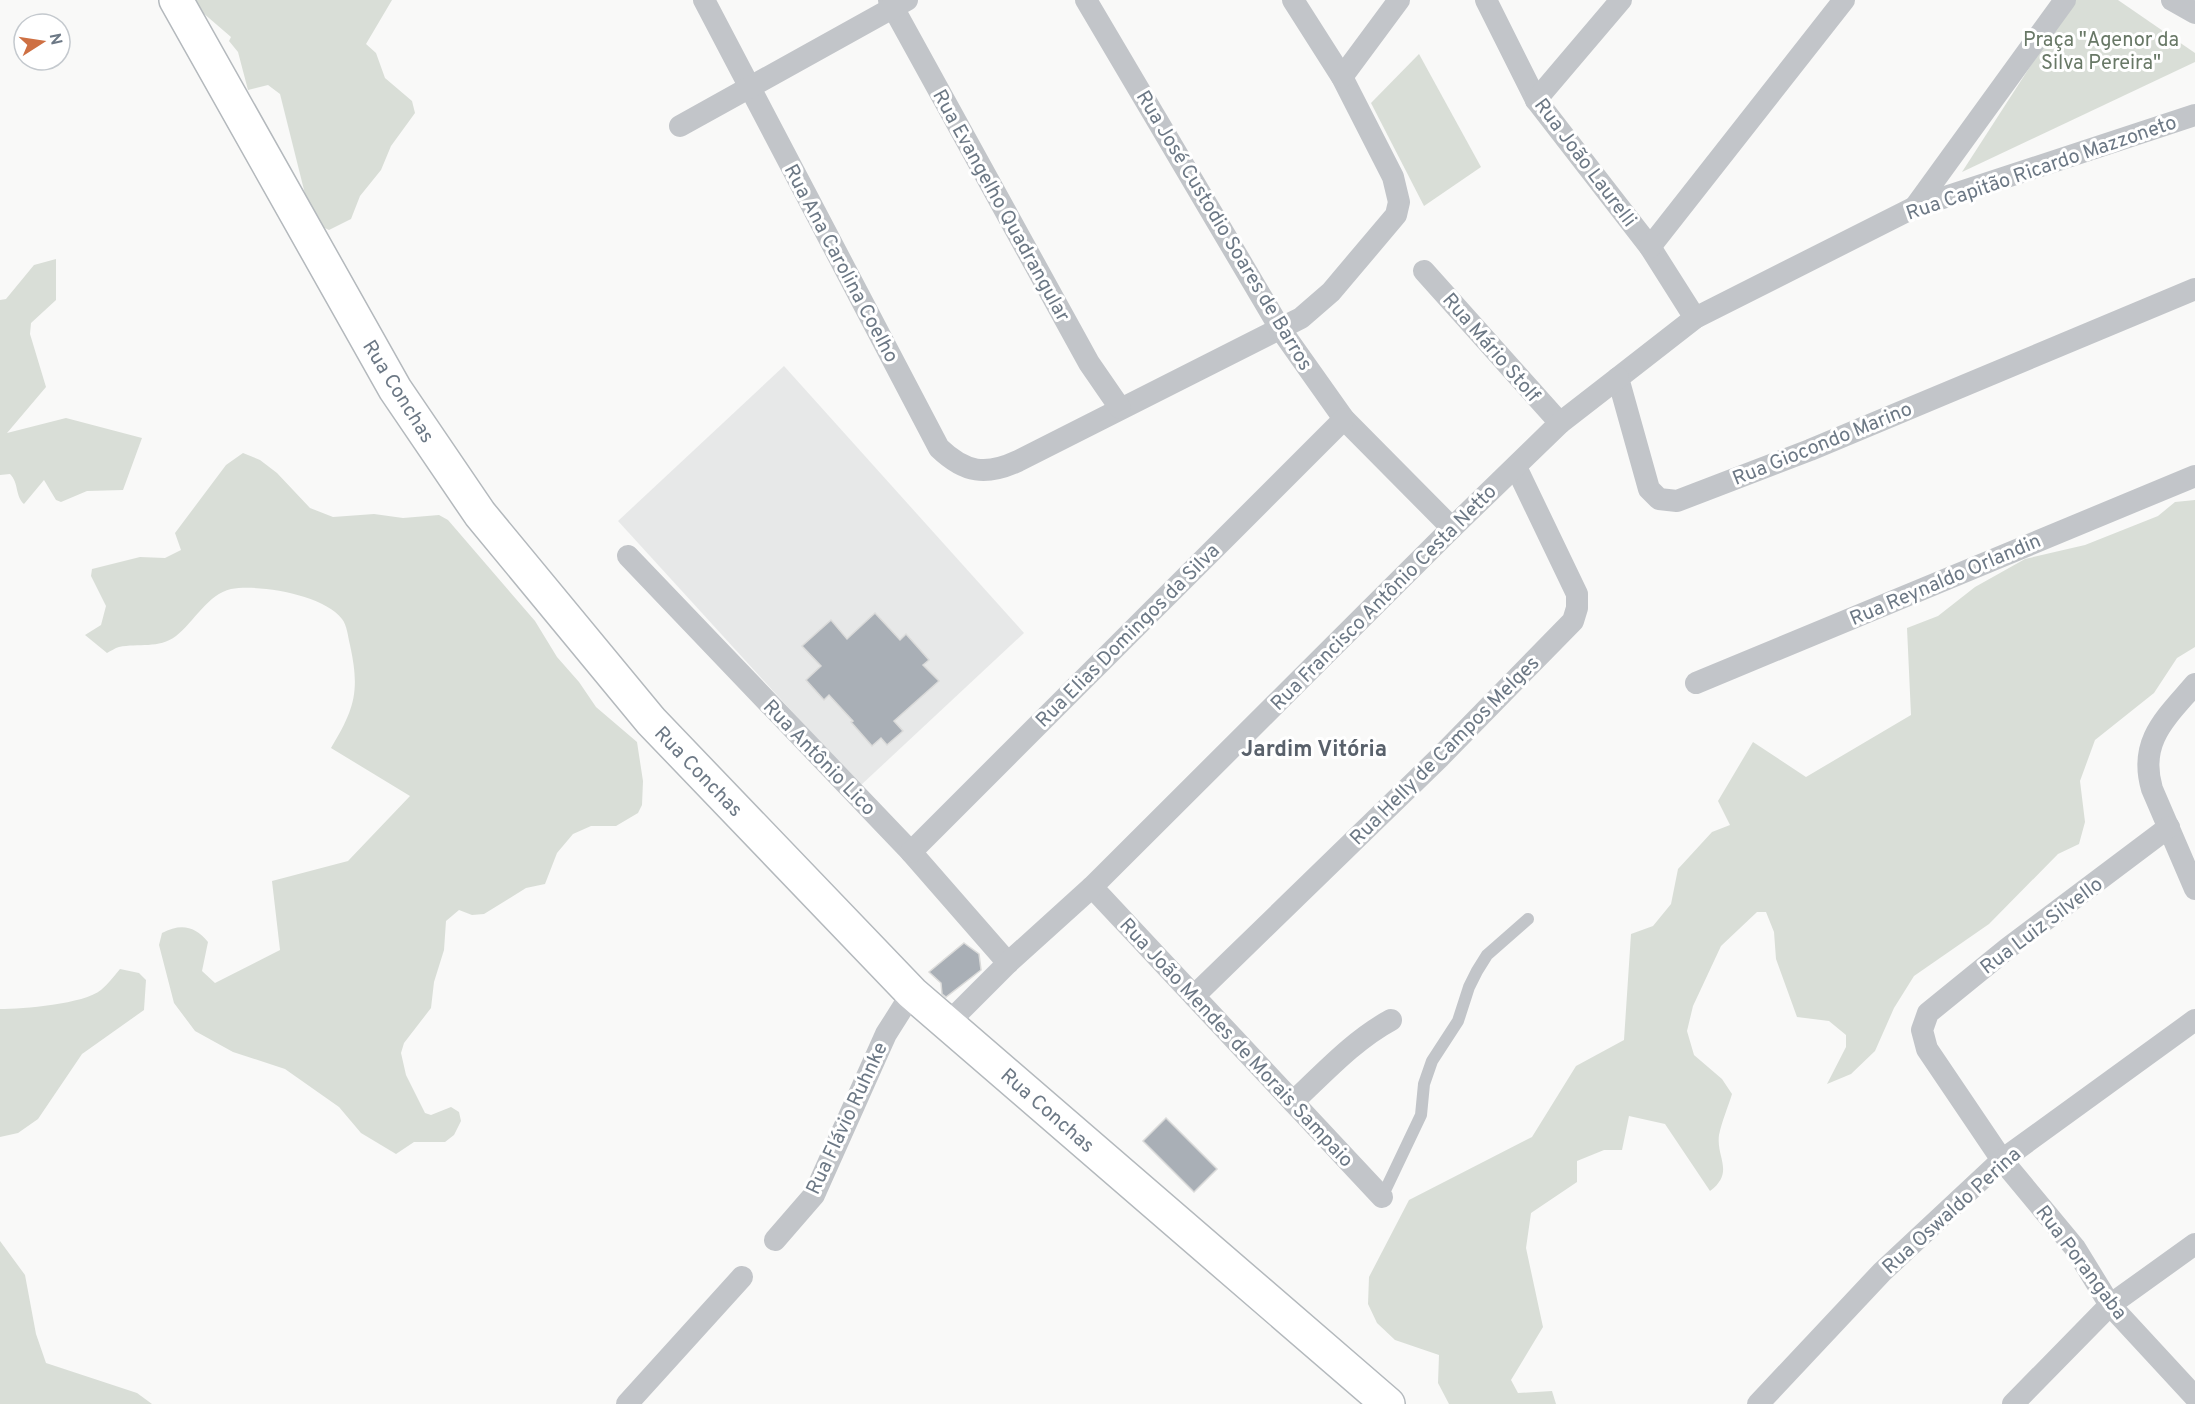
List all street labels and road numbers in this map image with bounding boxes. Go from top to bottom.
street label: Rua Evangelho Quadrangular [926,85,1075,327]
street label: Rua José Custodio Soares de Barros [1129,86,1317,376]
street label: Rua João Laurelli [1527,94,1641,233]
street label: Rua Capitão Ricardo Mazzoneto [1903,110,2180,227]
street label: Rua Ana Carolina Coelho [777,160,904,368]
street label: Rua Mário Stolf [1436,288,1545,409]
street label: Rua Conchas [355,336,439,448]
street label: Rua Giocondo Marino [1729,397,1916,493]
street label: Rua Francisco Antônio Cesta Netto [1266,480,1503,717]
street label: Rua Reynaldo Orlandin [1846,529,2045,633]
street label: Rua Elias Domingos da Silva [1031,539,1226,734]
street label: Rua Helly de Campos Melges [1345,651,1546,852]
street label: Rua Antônio Lico [756,695,881,822]
street label: Rua Conchas [648,721,747,823]
street label: Rua Luiz Silvello [1976,872,2109,981]
street label: Rua João Mendes de Morais Sampaio [1113,913,1358,1174]
street label: Rua Flávio Ruhnke [801,1038,895,1199]
street label: Rua Conchas [994,1063,1099,1160]
street label: Rua Oswaldo Perina [1877,1142,2027,1281]
street label: Rua Porangaba [2029,1201,2132,1326]

